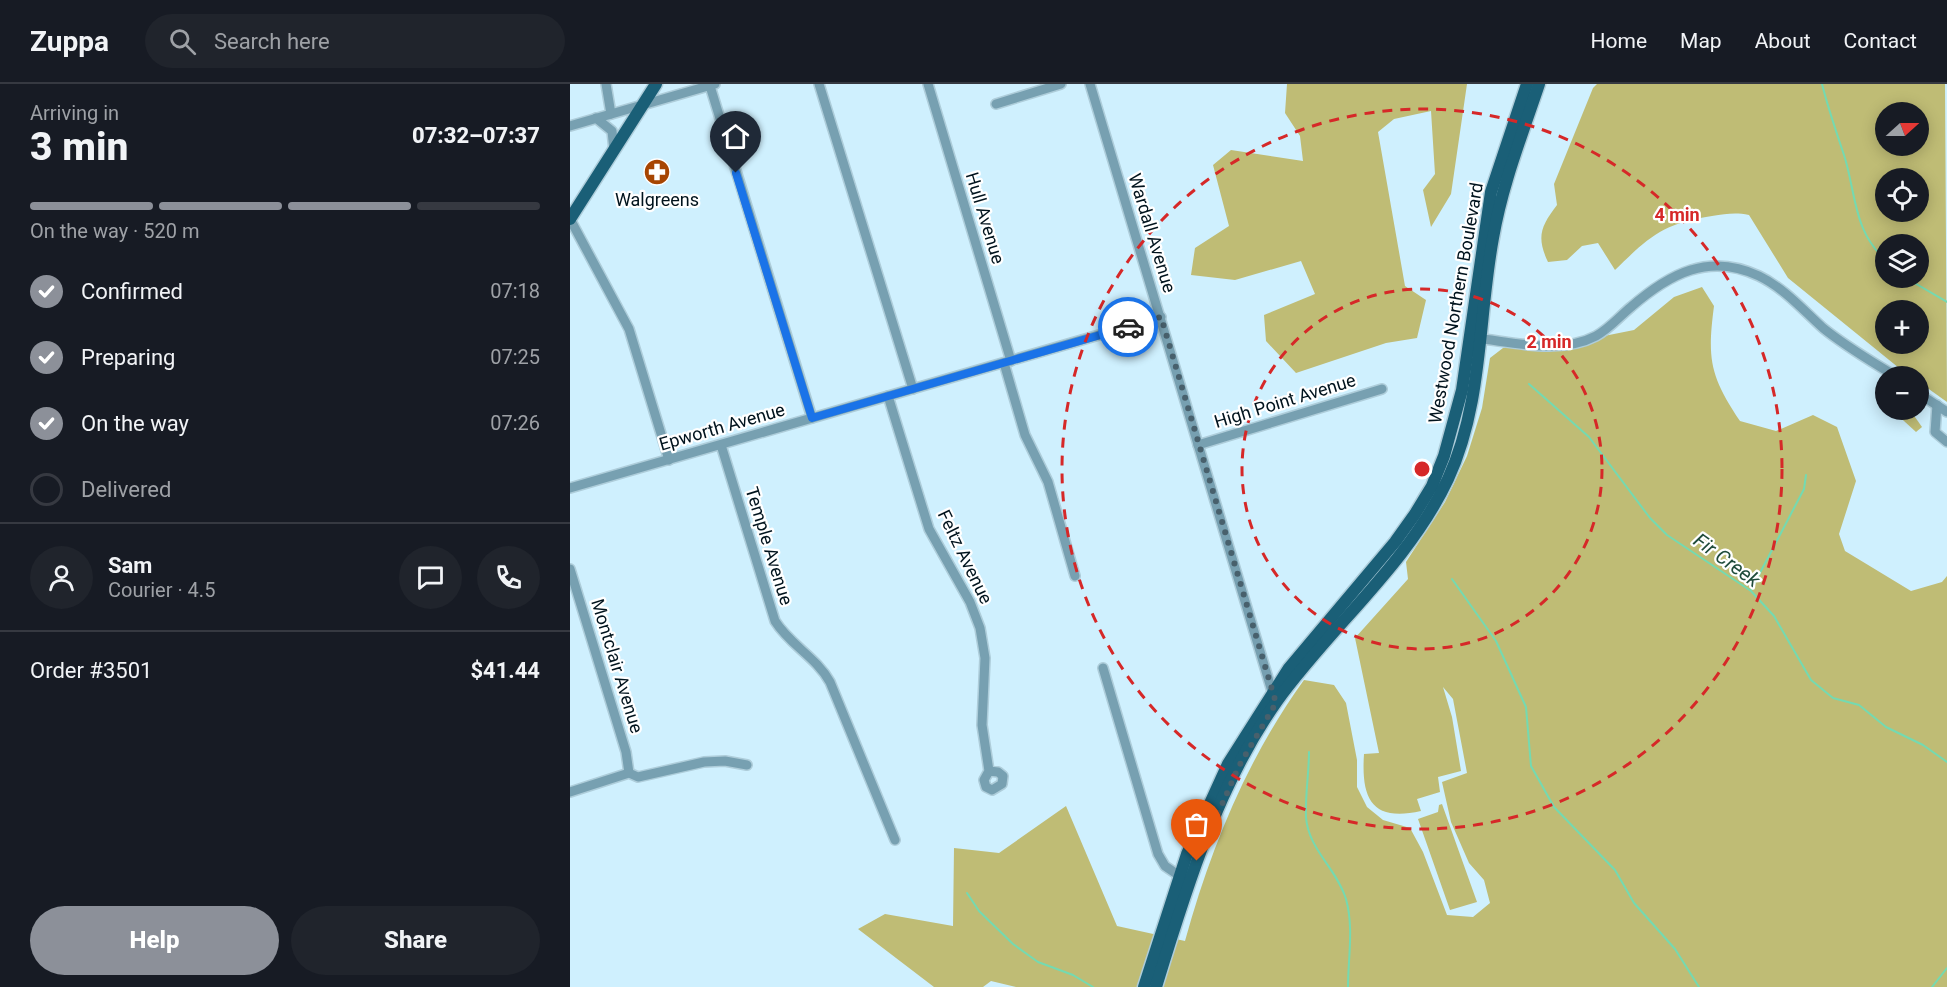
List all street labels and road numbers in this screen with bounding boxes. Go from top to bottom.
street label: Hull Avenue [962,169,1009,266]
street label: Wardall Avenue [1124,171,1181,295]
street label: Westwood Northern Boulevard [1424,181,1487,425]
street label: High Point Avenue [1212,369,1358,432]
street label: Epworth Avenue [657,399,787,455]
street label: Temple Avenue [742,484,797,608]
street label: Feltz Avenue [934,506,997,607]
street label: Montclair Avenue [587,596,648,735]

